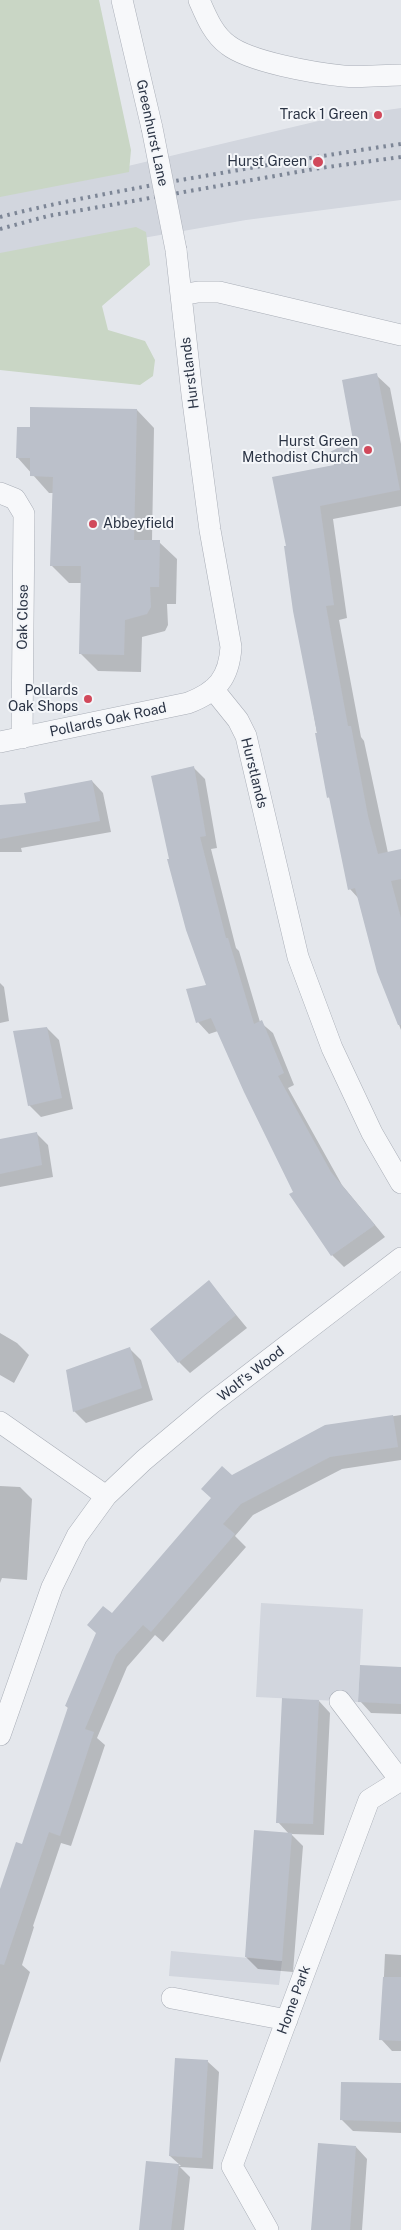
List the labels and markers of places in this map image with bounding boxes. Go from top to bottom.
place label: Track 1 Green [280,107,368,123]
marker: Track 1 Green [372,109,384,121]
place label: Hurst Green [227,154,307,170]
marker: Hurst Green [311,155,325,169]
place label: Hurst Green Methodist Church [242,434,358,467]
marker: Hurst Green Methodist Church [362,444,374,456]
place label: Abbeyfield [103,516,174,532]
marker: Abbeyfield [87,518,99,530]
place label: Pollards Oak Shops [8,683,78,716]
marker: Pollards Oak Shops [82,693,94,705]

